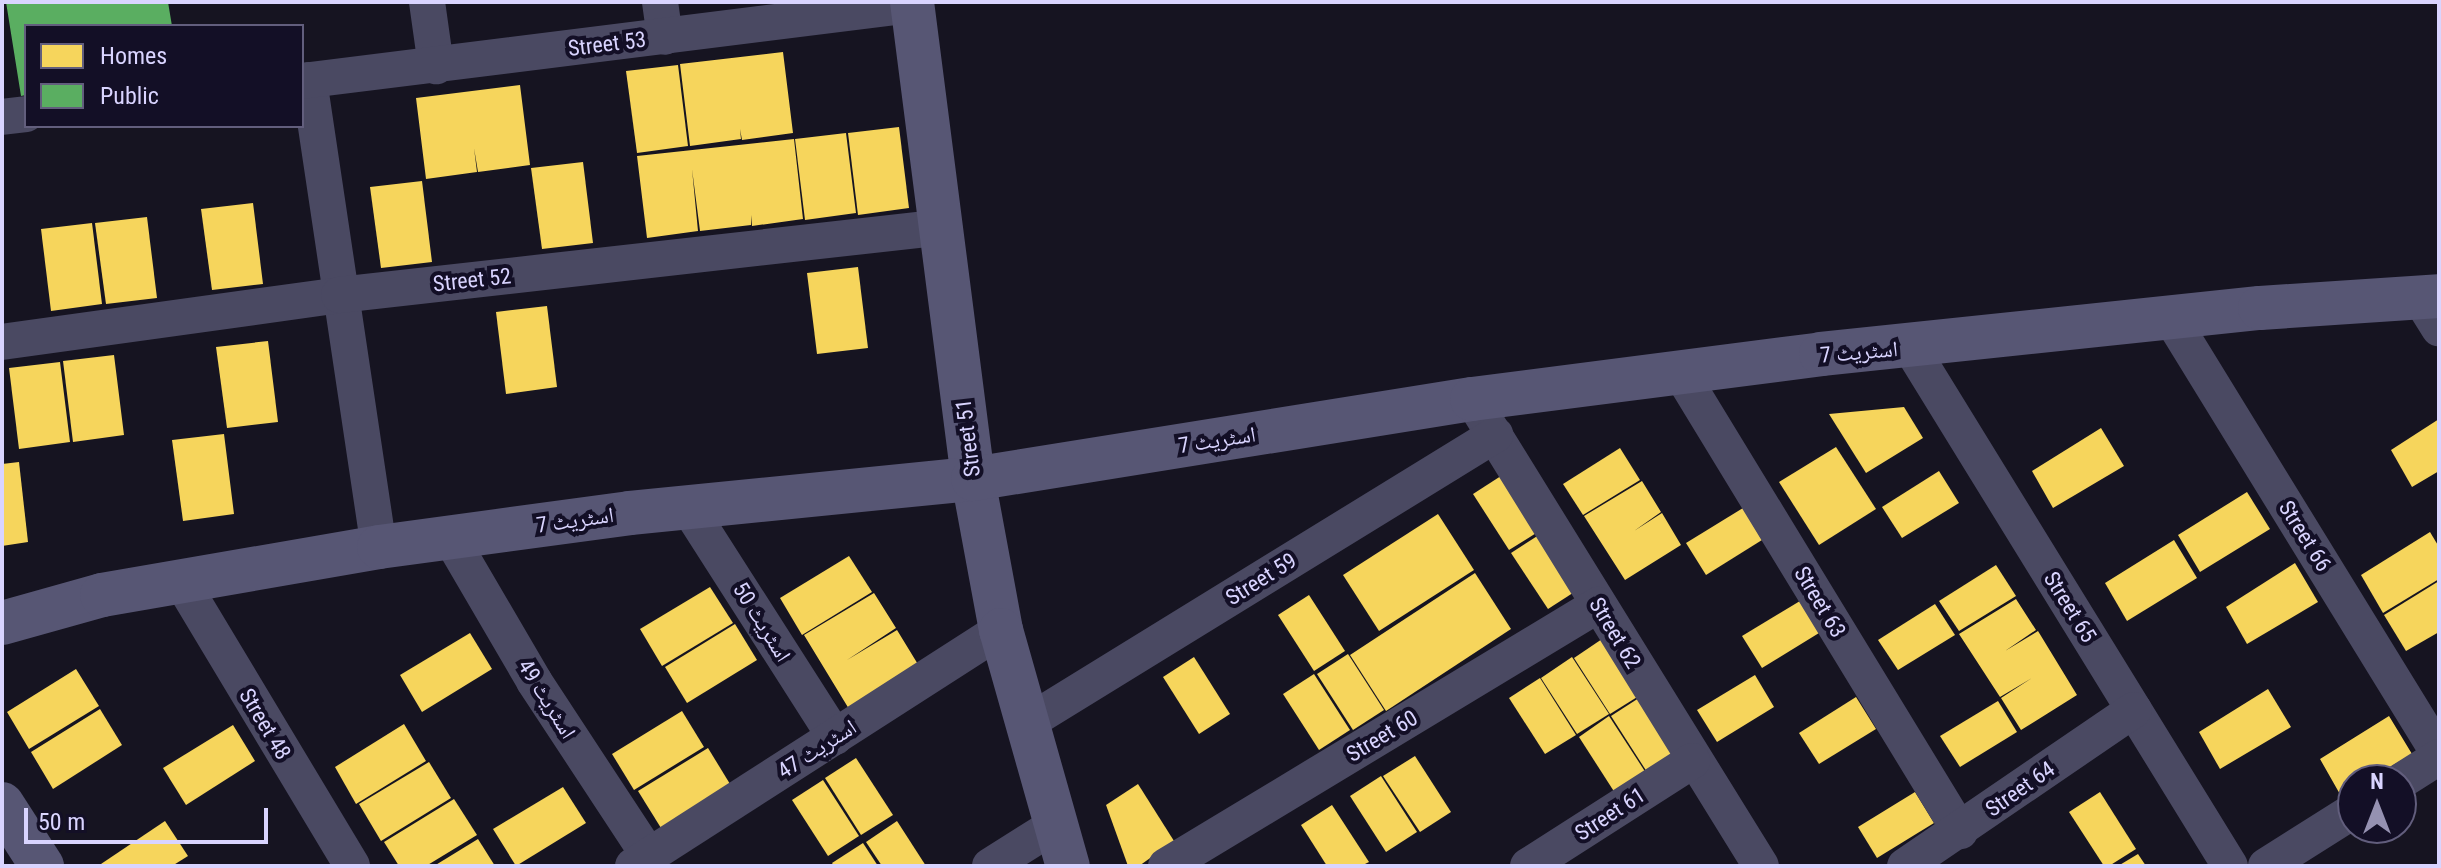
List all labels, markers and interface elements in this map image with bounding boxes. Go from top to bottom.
legend [24,24,304,128]
street label: Street 53 [567,26,647,62]
text: Homes [100,42,167,70]
text: Public [100,82,159,110]
street label: Street 52 [432,263,512,297]
street label: اسٹریٹ 7 [1819,335,1899,369]
street label: Street 51 [950,398,986,478]
street label: اسٹریٹ 7 [1176,421,1258,459]
street label: Street 66 [2273,496,2337,576]
street label: اسٹریٹ 7 [535,502,615,538]
street label: Street 59 [1221,547,1301,611]
street label: Street 63 [1789,562,1851,642]
street label: Street 65 [2038,567,2102,647]
street label: اسٹریٹ 50 [727,577,797,667]
street label: Street 62 [1584,593,1646,673]
street label: اسٹریٹ 49 [512,654,582,744]
street label: Street 48 [234,684,296,764]
street label: Street 60 [1342,705,1422,767]
street label: اسٹریٹ 47 [773,714,861,784]
street label: Street 64 [1980,756,2060,822]
north arrow [2337,764,2417,844]
text: N [2370,769,2384,794]
street label: Street 61 [1570,782,1650,846]
scale bar [28,792,272,842]
text: 50 m [38,808,85,836]

